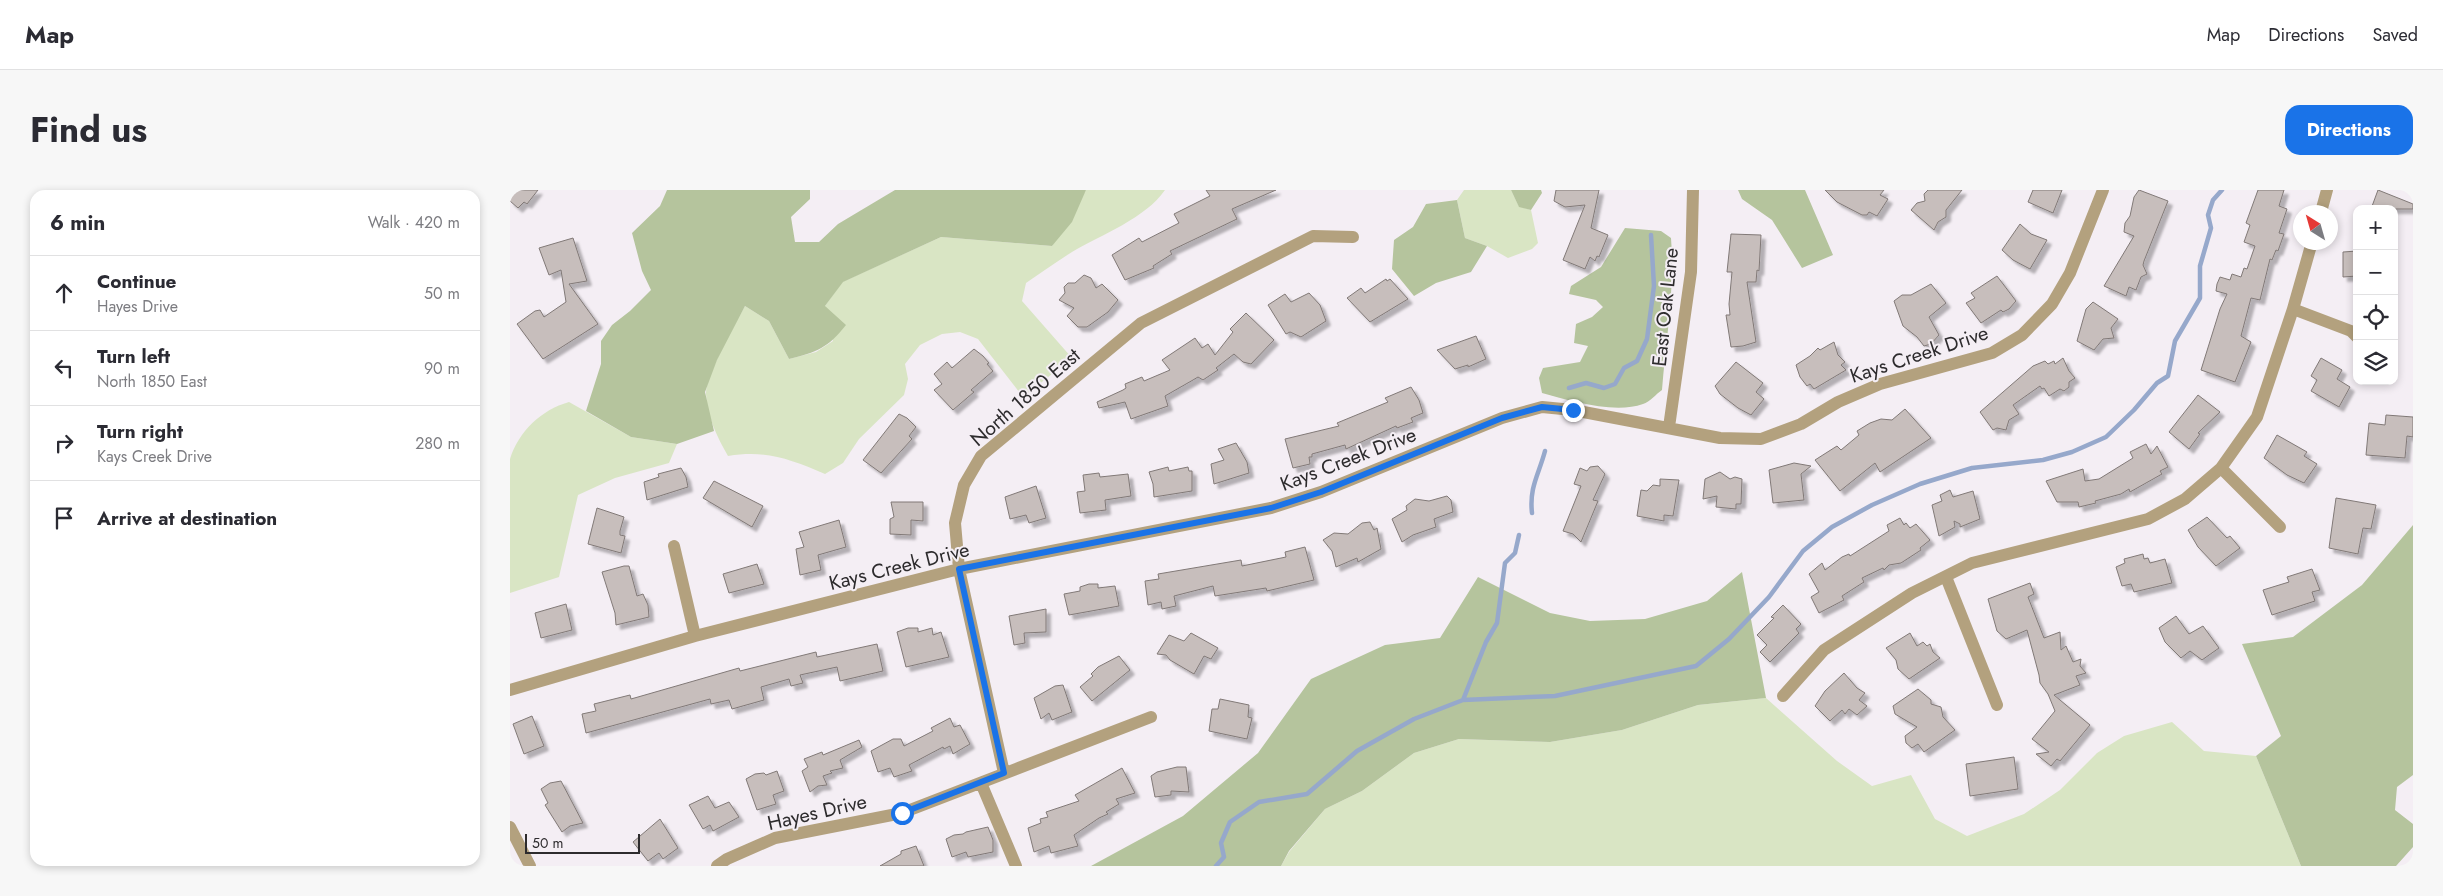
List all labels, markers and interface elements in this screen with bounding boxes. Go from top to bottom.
text: Map [25,17,74,52]
text: Map [2207,22,2240,48]
text: Directions [2268,22,2344,48]
text: Saved [2372,22,2418,48]
text: Find us [30,105,147,155]
button: Directions [2285,105,2413,155]
north arrow [2293,205,2338,250]
map controls [2353,205,2398,385]
button: + [2353,205,2398,250]
text: 6 min [50,208,105,238]
text: Walk · 420 m [368,211,460,234]
street label: East Oak Lane [1645,246,1686,368]
button: − [2353,250,2398,295]
text: Continue [97,268,176,295]
icon: ahead [50,279,78,307]
text: 50 m [424,282,460,305]
text: Hayes Drive [97,295,178,318]
button: locate [2353,295,2398,340]
street label: Kays Creek Drive [1846,318,1992,390]
button: layers [2353,340,2398,385]
street label: North 1850 East [964,341,1087,453]
text: Turn left [97,343,170,370]
icon: left [50,354,78,382]
text: 90 m [424,357,460,380]
text: North 1850 East [97,370,207,393]
route end [1562,399,1585,422]
text: Turn right [97,418,183,445]
street label: Kays Creek Drive [1276,420,1421,499]
icon: right [50,429,78,457]
text: 280 m [415,432,460,455]
text: Kays Creek Drive [97,445,212,468]
icon: arrive [50,504,78,532]
text: Arrive at destination [97,505,277,532]
street label: Kays Creek Drive [826,535,972,598]
street label: Hayes Drive [765,787,870,838]
route start [891,802,914,825]
scale bar [525,831,640,854]
text: 50 m [532,833,563,853]

